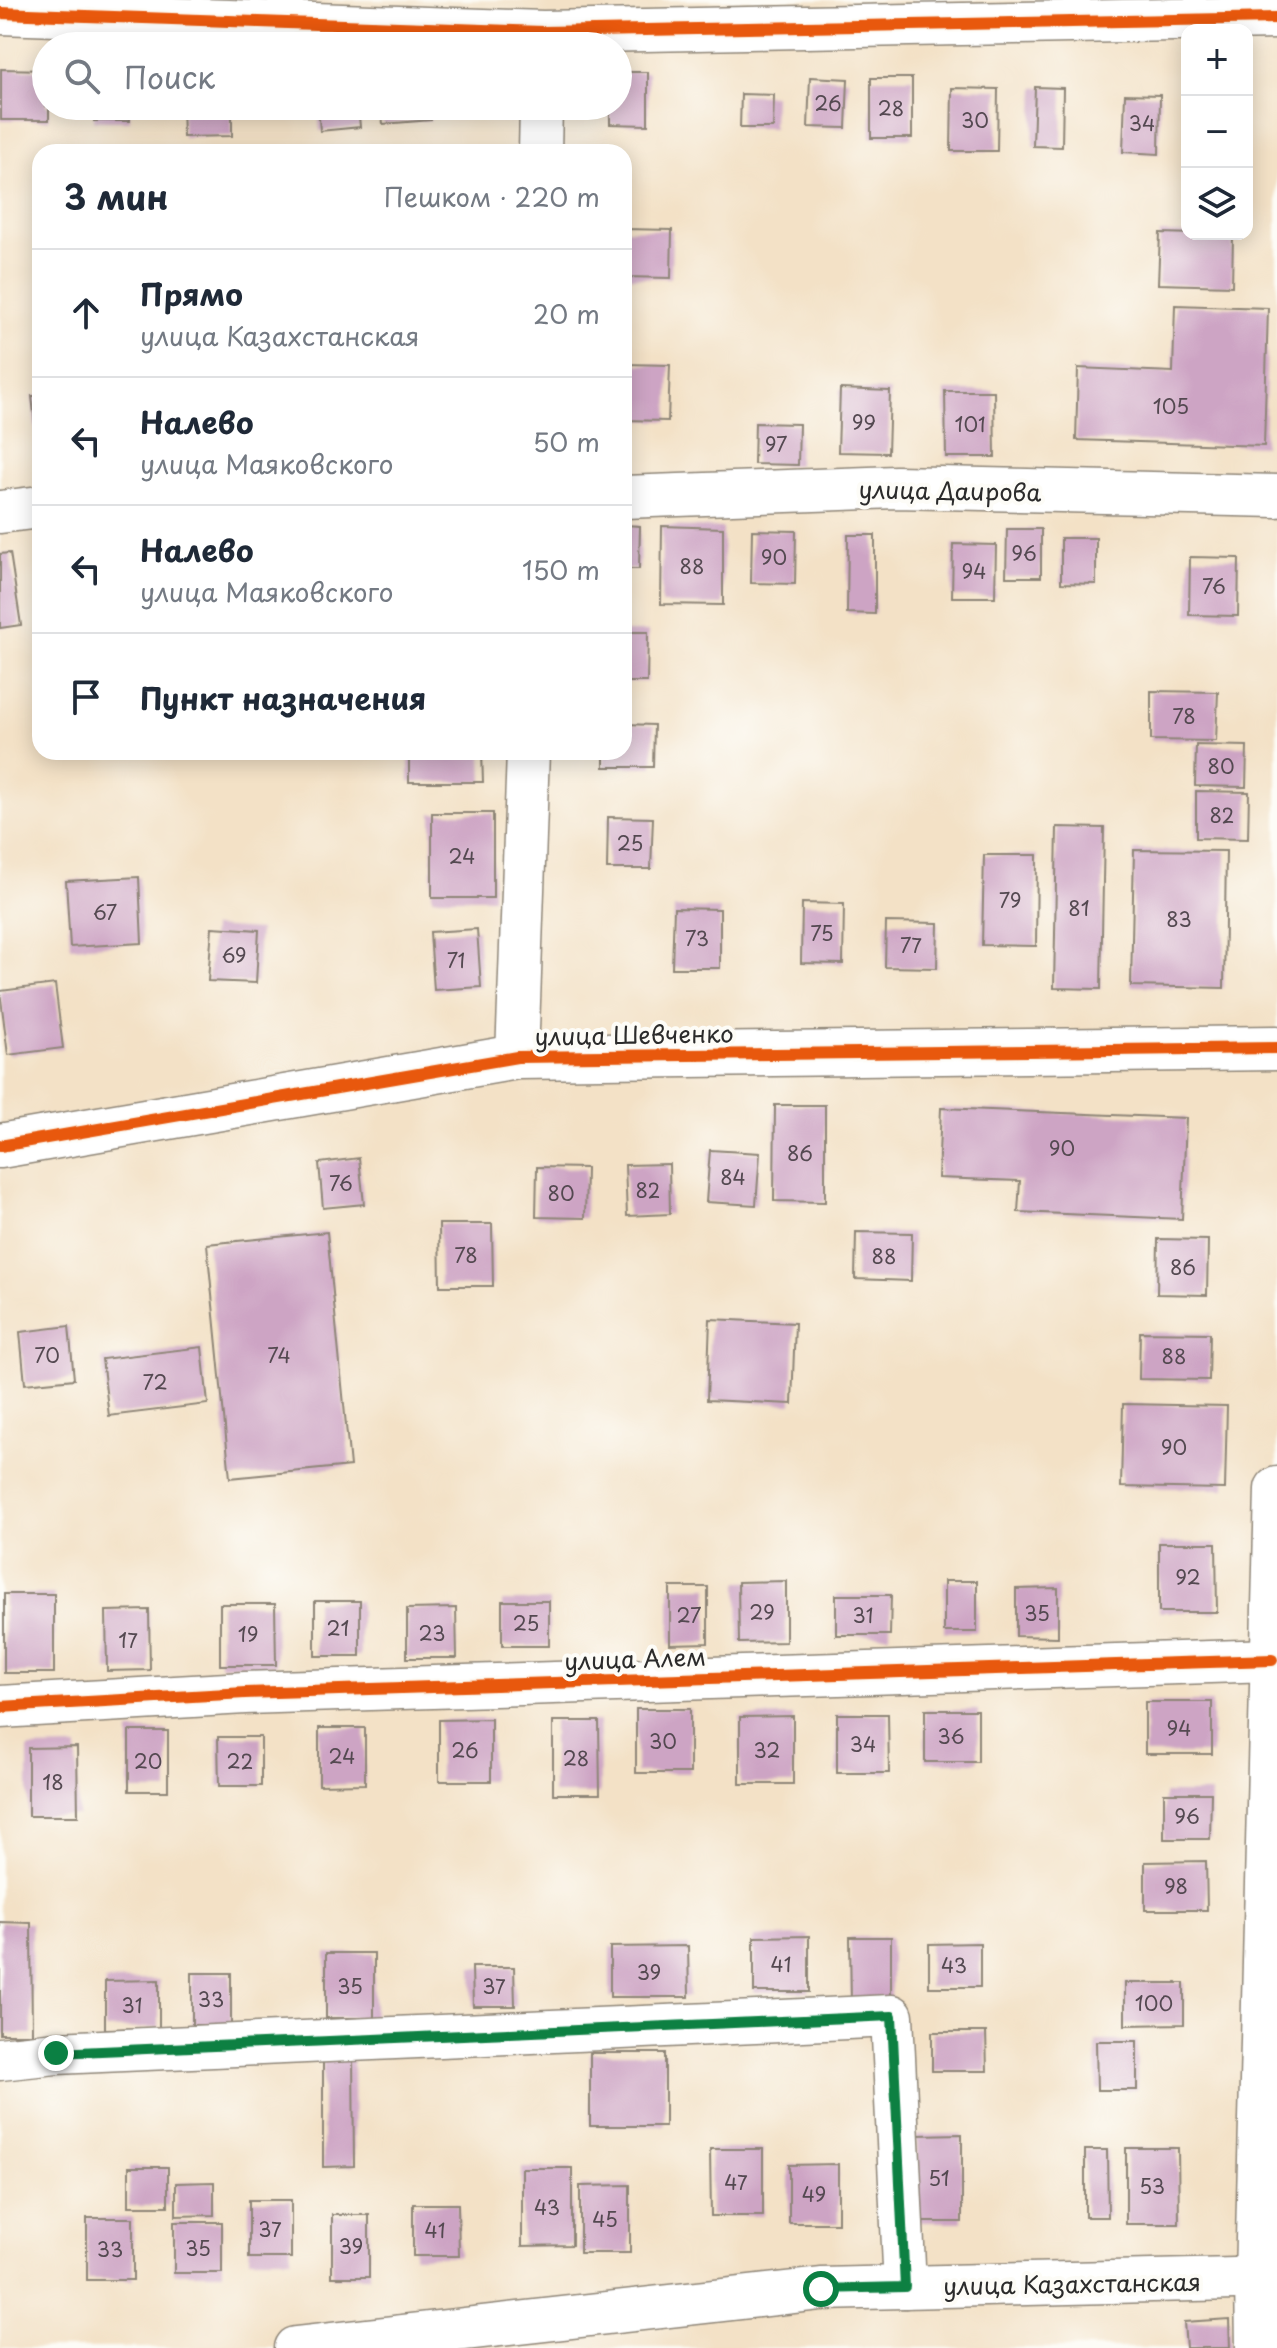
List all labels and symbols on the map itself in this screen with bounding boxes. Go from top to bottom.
house number: 26 [814,88,842,118]
house number: 28 [878,93,904,123]
house number: 30 [961,105,989,135]
house number: 34 [1129,108,1155,138]
house number: 105 [1153,391,1189,421]
house number: 99 [852,407,876,437]
house number: 101 [954,409,986,439]
house number: 97 [765,429,787,459]
street label: улица Даирова [858,470,1042,510]
house number: 96 [1011,538,1037,568]
house number: 90 [761,542,787,572]
house number: 88 [680,551,704,581]
house number: 94 [962,556,986,586]
house number: 76 [1202,571,1226,601]
house number: 78 [1172,701,1196,731]
house number: 80 [1207,751,1235,781]
house number: 82 [1210,800,1234,830]
house number: 25 [617,828,643,858]
house number: 24 [449,841,475,871]
house number: 79 [999,885,1021,915]
house number: 81 [1068,893,1090,923]
house number: 67 [93,897,117,927]
house number: 83 [1166,904,1192,934]
house number: 75 [810,918,834,948]
house number: 73 [685,923,709,953]
house number: 77 [900,930,922,960]
house number: 69 [221,940,247,970]
house number: 71 [447,945,465,975]
street label: улица Шевченко [534,1014,734,1054]
house number: 90 [1049,1133,1075,1163]
house number: 86 [787,1138,813,1168]
house number: 84 [720,1162,746,1192]
house number: 76 [329,1168,353,1198]
house number: 82 [636,1175,660,1205]
house number: 80 [547,1178,575,1208]
house number: 78 [454,1240,478,1270]
house number: 88 [872,1241,896,1271]
house number: 86 [1170,1252,1196,1282]
house number: 70 [34,1340,60,1370]
house number: 74 [267,1340,291,1370]
house number: 88 [1162,1341,1186,1371]
house number: 72 [142,1367,168,1397]
house number: 90 [1161,1432,1187,1462]
house number: 92 [1175,1562,1201,1592]
house number: 29 [749,1597,775,1627]
house number: 35 [1024,1598,1050,1628]
house number: 27 [677,1600,701,1630]
house number: 31 [853,1600,873,1630]
house number: 25 [513,1608,539,1638]
house number: 21 [326,1613,350,1643]
house number: 23 [418,1618,446,1648]
house number: 19 [238,1619,258,1649]
house number: 17 [118,1625,138,1655]
street label: улица Алем [564,1638,706,1678]
house number: 94 [1167,1713,1191,1743]
house number: 36 [937,1721,965,1751]
house number: 30 [649,1726,677,1756]
house number: 34 [850,1729,876,1759]
house number: 26 [451,1735,479,1765]
house number: 32 [754,1735,780,1765]
house number: 24 [329,1741,355,1771]
house number: 28 [563,1743,589,1773]
house number: 20 [134,1746,162,1776]
house number: 22 [227,1746,253,1776]
house number: 18 [42,1767,64,1797]
house number: 96 [1174,1801,1200,1831]
house number: 98 [1164,1871,1188,1901]
house number: 41 [771,1949,792,1979]
house number: 43 [941,1950,967,1980]
house number: 39 [637,1957,661,1987]
house number: 35 [337,1971,363,2001]
house number: 37 [482,1971,506,2001]
house number: 33 [198,1984,224,2014]
house number: 100 [1135,1988,1173,2018]
house number: 31 [122,1990,142,2020]
route end [38,2035,74,2071]
house number: 51 [928,2163,950,2193]
house number: 47 [724,2167,748,2197]
house number: 53 [1139,2171,1165,2201]
house number: 49 [802,2179,826,2209]
house number: 43 [534,2192,560,2222]
house number: 45 [592,2204,618,2234]
house number: 37 [258,2214,282,2244]
house number: 41 [425,2215,446,2245]
house number: 39 [339,2231,363,2261]
house number: 35 [185,2233,211,2263]
house number: 33 [97,2234,123,2264]
street label: улица Казахстанская [943,2263,1201,2303]
route start [803,2271,839,2307]

